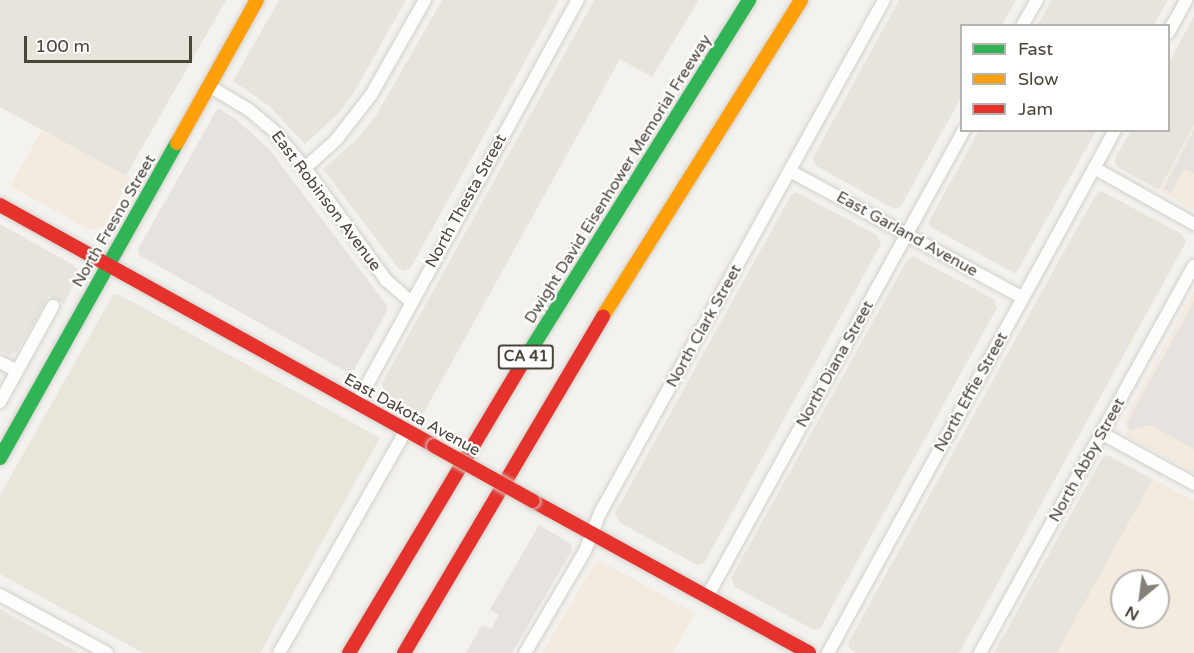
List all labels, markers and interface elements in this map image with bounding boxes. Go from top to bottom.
scale bar [27,24,195,62]
legend [960,24,1170,132]
street label: Dwight David Eisenhower Memorial Freeway [521,31,715,327]
text: 100 m [35,35,90,57]
text: Fast [1018,38,1053,60]
text: Slow [1018,68,1059,90]
text: Jam [1018,98,1053,120]
street label: East Robinson Avenue [267,127,385,275]
street label: North Thesta Street [421,131,511,271]
street label: North Fresno Street [68,151,160,291]
street label: East Garland Avenue [833,187,981,281]
street label: North Clark Street [662,261,746,391]
street label: North Diana Street [792,297,878,431]
street label: North Effie Street [930,329,1012,455]
road number: CA 41 [498,345,554,369]
street label: East Dakota Avenue [341,370,483,460]
street label: North Abby Street [1045,395,1129,525]
north arrow [1110,569,1170,629]
text: N [1122,601,1143,625]

